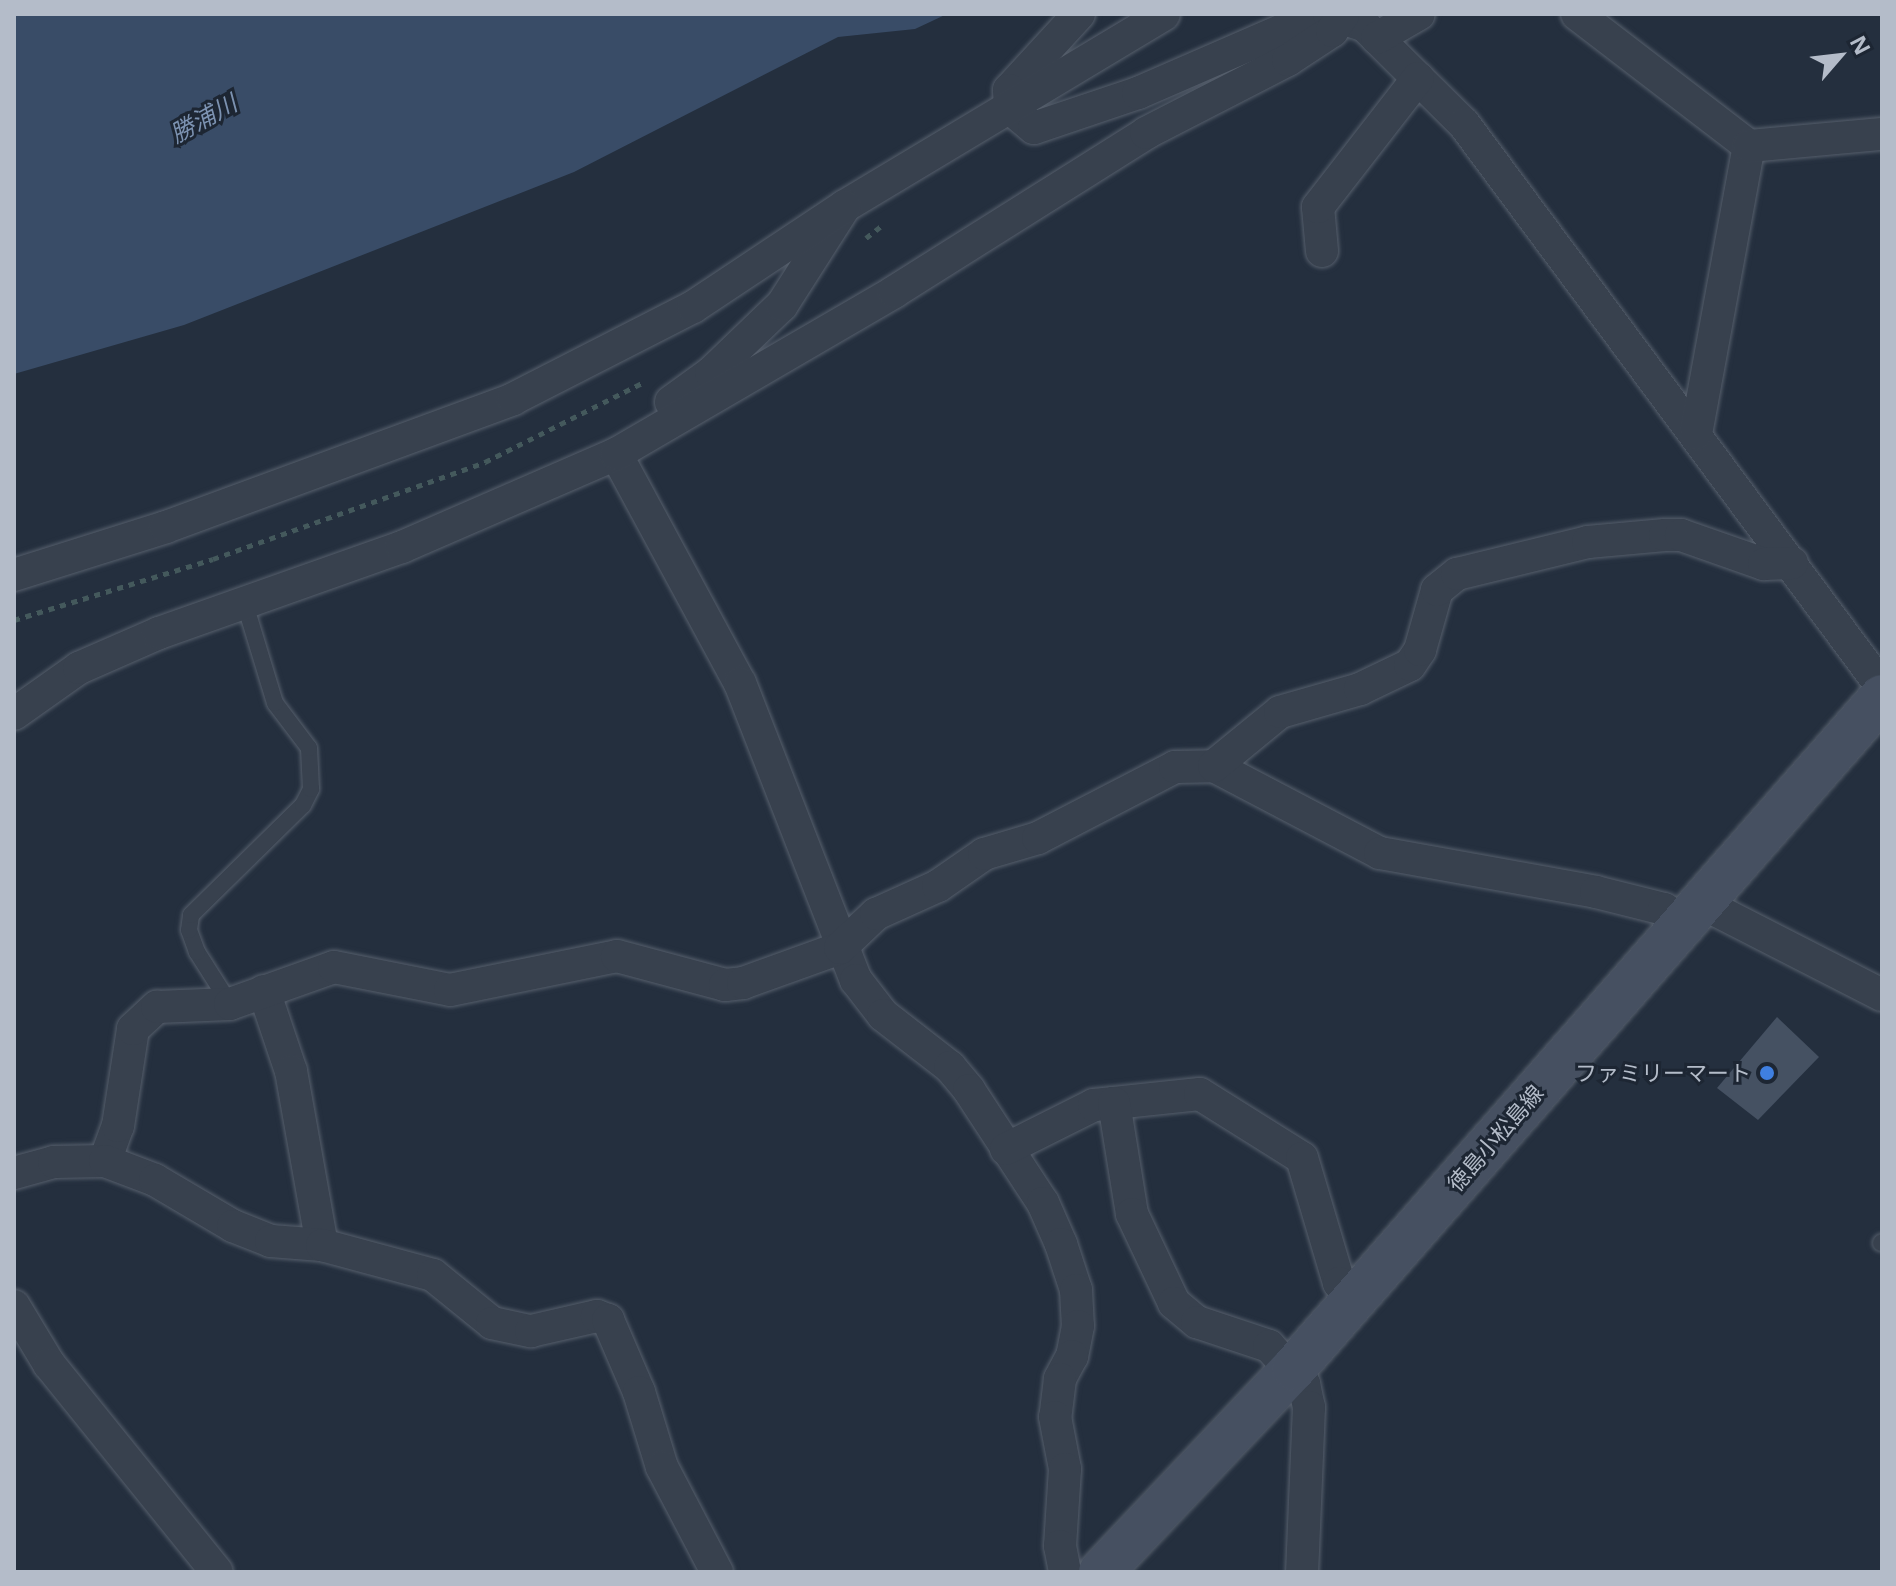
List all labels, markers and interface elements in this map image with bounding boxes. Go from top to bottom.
north arrow [1800,16,1880,96]
text: N [1844,30,1879,60]
water label: 勝浦川 [165,88,241,148]
place label: ファミリーマート [1575,1060,1751,1086]
marker: ファミリーマート [1758,1064,1776,1082]
street label: 徳島小松島線 [1442,1080,1548,1196]

